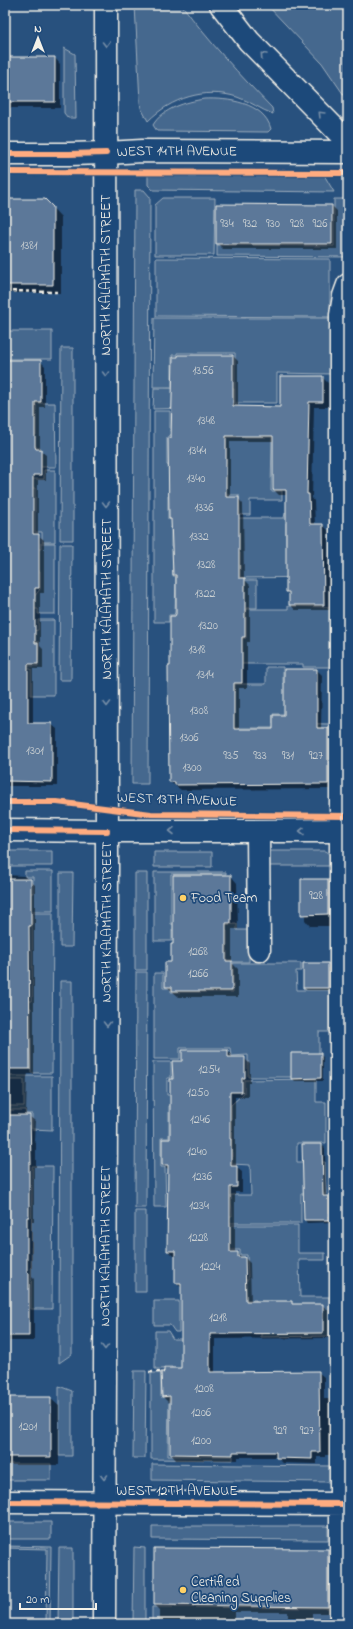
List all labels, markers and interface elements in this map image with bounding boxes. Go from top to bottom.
north arrow [18,18,58,58]
text: N [34,21,42,37]
one-way arrow [102,41,110,47]
one-way arrow [260,52,267,60]
one-way arrow [318,111,326,119]
street label: WEST 14TH AVENUE [116,140,237,163]
street label: NORTH KALAMATH STREET [96,195,117,355]
house number: 934 [220,215,234,233]
house number: 932 [243,215,257,233]
house number: 930 [266,215,280,233]
house number: 928 [290,215,305,233]
house number: 926 [313,215,328,233]
house number: 1381 [20,237,38,255]
house number: 1356 [193,362,214,380]
one-way arrow [102,371,110,377]
house number: 1348 [197,412,216,430]
house number: 1344 [188,442,206,460]
house number: 1340 [187,470,205,488]
house number: 1336 [194,499,214,517]
one-way arrow [102,501,110,507]
street label: NORTH KALAMATH STREET [97,519,118,679]
house number: 1332 [189,528,209,546]
house number: 1328 [196,556,216,574]
house number: 1322 [195,585,215,603]
house number: 1320 [198,617,218,635]
house number: 1318 [188,641,206,659]
house number: 1314 [196,666,214,684]
one-way arrow [103,701,111,707]
house number: 1308 [190,702,209,720]
house number: 1306 [179,729,199,747]
house number: 1301 [26,742,44,760]
house number: 935 [223,747,239,765]
house number: 933 [253,747,267,765]
house number: 931 [282,747,294,765]
house number: 927 [309,747,323,765]
house number: 1300 [182,759,202,777]
street label: WEST 13TH AVENUE [117,787,237,813]
one-way arrow [169,827,175,835]
one-way arrow [299,827,305,835]
street label: NORTH KALAMATH STREET [96,841,118,1003]
house number: 928 [309,887,324,905]
place label: Food Team [190,888,258,909]
marker: Food Team [178,893,188,903]
house number: 1268 [188,943,208,961]
house number: 1266 [188,965,209,983]
one-way arrow [102,1021,111,1027]
house number: 1254 [198,1061,220,1079]
house number: 1250 [187,1084,209,1102]
house number: 1246 [190,1111,211,1129]
house number: 1240 [187,1143,207,1161]
street label: NORTH KALAMATH STREET [95,1165,116,1327]
house number: 1236 [192,1168,213,1186]
house number: 1234 [189,1197,209,1215]
house number: 1228 [188,1229,209,1247]
house number: 1224 [200,1258,220,1276]
house number: 1218 [209,1309,228,1327]
one-way arrow [101,1344,109,1350]
house number: 1208 [194,1380,214,1398]
house number: 1206 [191,1404,212,1422]
house number: 1201 [19,1418,38,1436]
house number: 929 [273,1422,287,1440]
house number: 927 [300,1422,314,1440]
house number: 1200 [191,1432,211,1450]
one-way arrow [100,1474,108,1480]
street label: WEST 12TH AVENUE [116,1481,238,1502]
place label: Certified Cleaning Supplies [191,1572,291,1610]
scale bar [20,1585,96,1611]
marker: Certified Cleaning Supplies [178,1585,188,1595]
text: 20 m [26,1591,49,1609]

